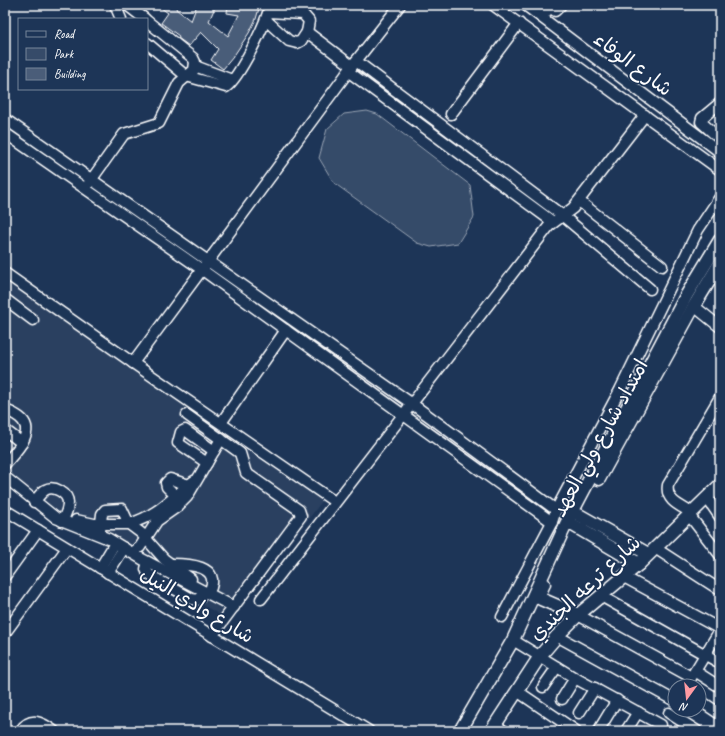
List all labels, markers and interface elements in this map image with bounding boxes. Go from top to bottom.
legend [18,18,148,90]
text: Road [54,26,76,42]
street label: شارع الوفاء [588,26,677,102]
text: Park [54,46,75,62]
text: Building [54,66,86,82]
street label: امتداد شارع ولي العهد [546,355,658,524]
street label: شارع ترعه الجندي [524,530,647,648]
street label: شارع وادي النيل [134,561,258,651]
north arrow [667,678,707,718]
text: N [677,699,690,715]

